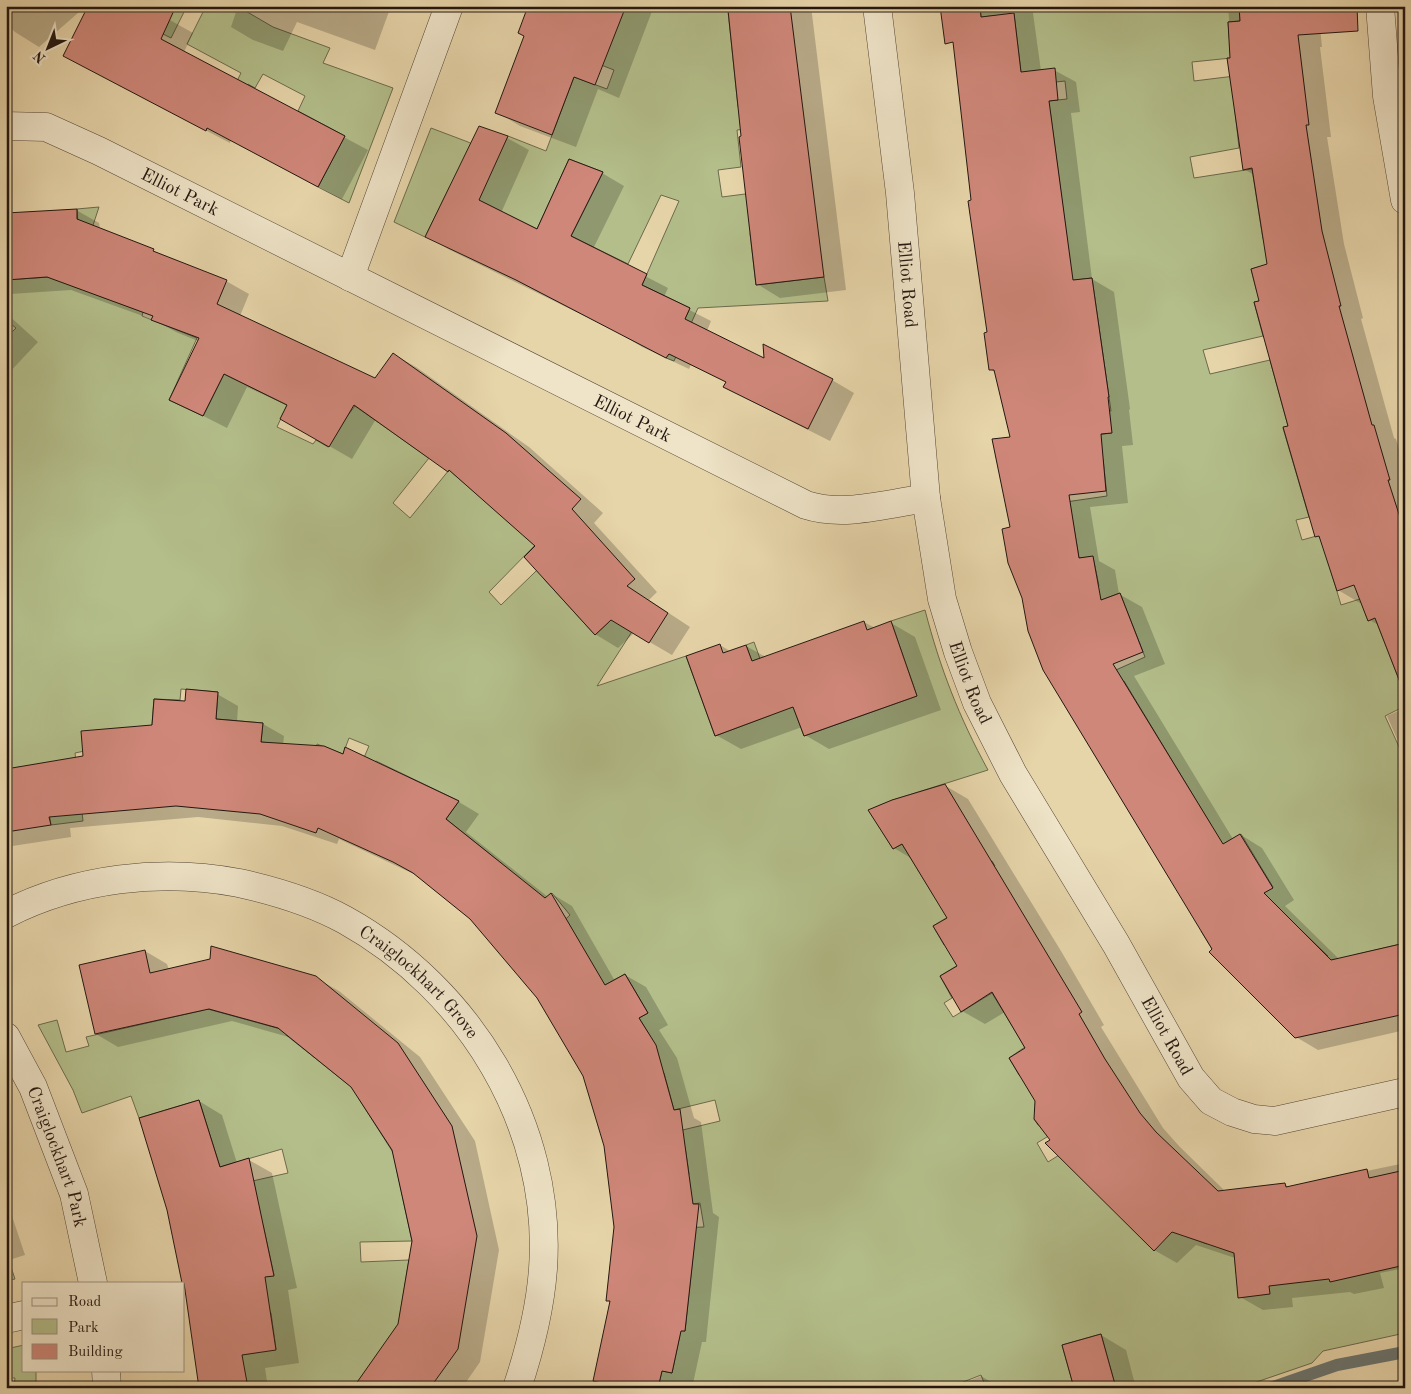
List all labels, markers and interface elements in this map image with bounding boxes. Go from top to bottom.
north arrow [22,22,72,72]
text: N [31,48,49,66]
street label: Elliot Park [138,166,222,220]
street label: Elliot Road [894,240,919,329]
street label: Elliot Park [590,392,674,446]
street label: Elliot Road [945,639,994,727]
street label: Craiglockhart Grove [356,923,481,1042]
street label: Elliot Road [1137,994,1196,1079]
street label: Craiglockhart Park [24,1084,89,1229]
legend [22,1282,185,1372]
text: Road [68,1295,102,1310]
text: Park [68,1321,99,1336]
text: Building [68,1345,123,1360]

